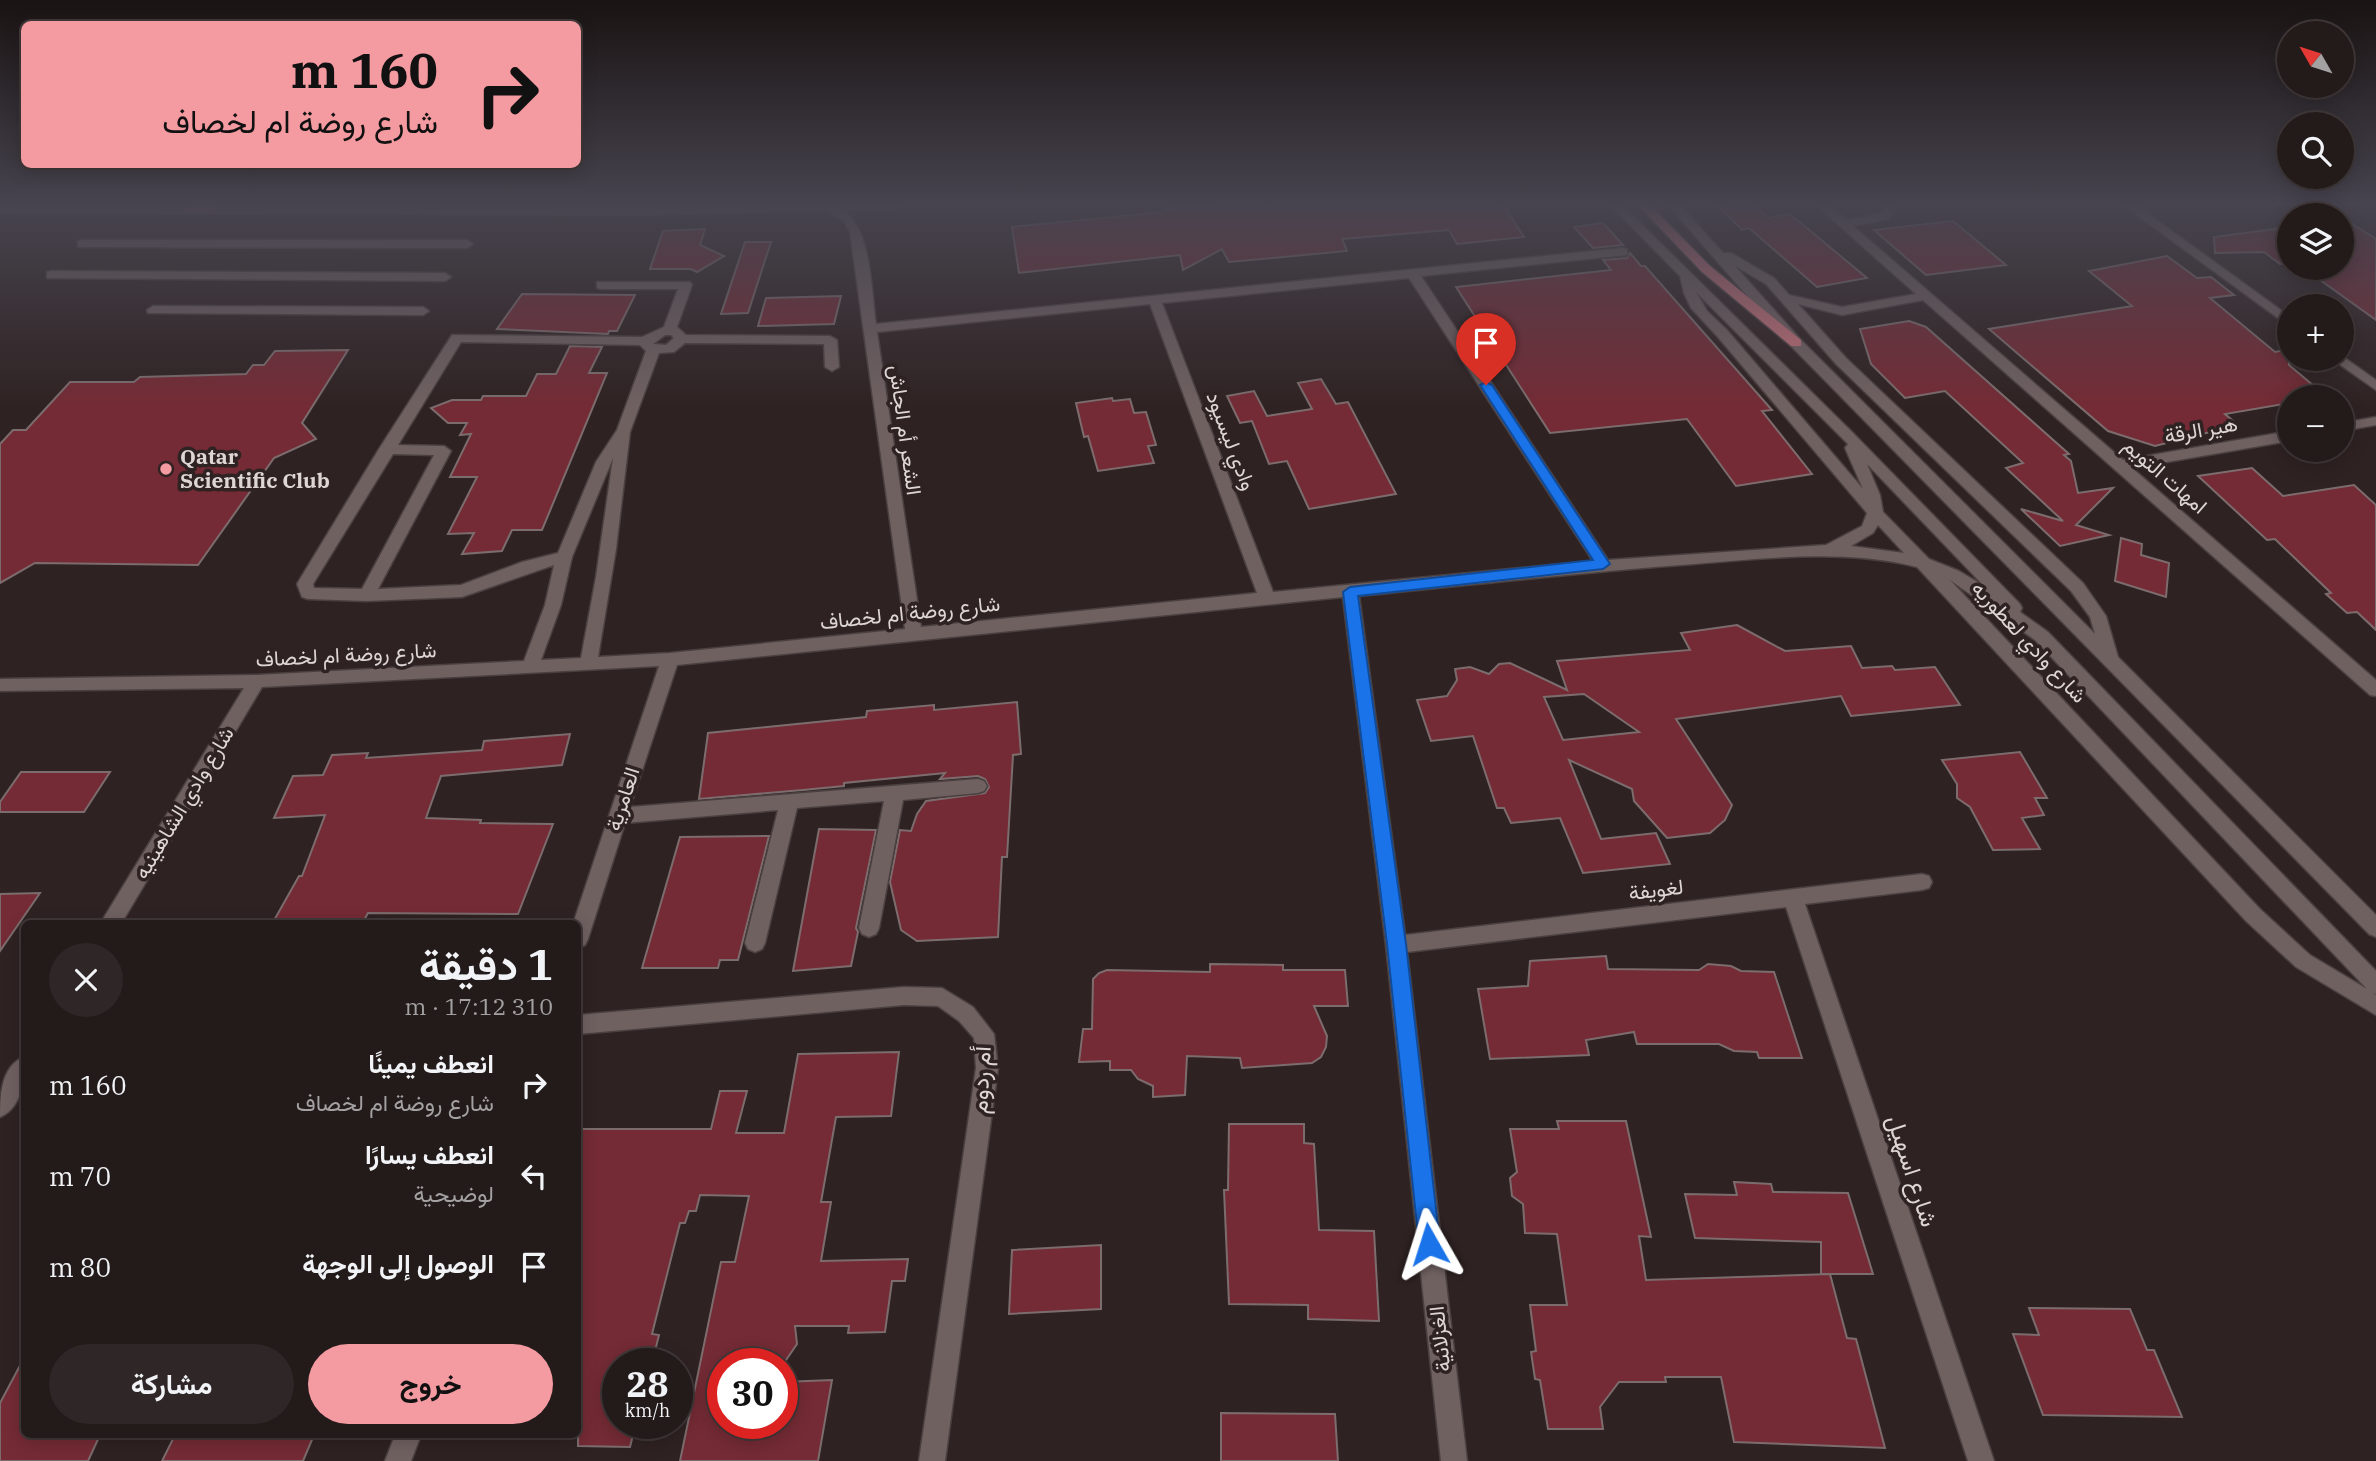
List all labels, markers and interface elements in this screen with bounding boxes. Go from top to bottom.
north arrow [2277,21,2354,98]
map controls [2277,21,2354,462]
text: 160 m [291,38,438,101]
icon: right [462,49,553,140]
text: شارع روضة ام لخصاف [162,100,438,142]
button: search [2277,112,2354,189]
button: layers [2277,203,2354,280]
button: + [2277,294,2354,371]
pin [1456,313,1516,385]
icon: arrive [1467,324,1505,362]
street label: الشعر أم الجاش [882,363,929,497]
button: − [2277,385,2354,462]
street label: وادي ليسيود [1197,387,1264,495]
street label: هير الرقة [2162,409,2240,449]
street label: امهات التويم [2117,431,2214,520]
place label: Qatar Scientific Club [180,442,330,494]
marker: Qatar Scientific Club [158,461,174,477]
street label: شارع وادي لعطوريه [1963,574,2094,711]
street label: شارع روضة ام لخصاف [818,589,1001,636]
street label: شارع روضة ام لخصاف [255,635,437,674]
street label: شارع وادي الشاهينيه [127,721,243,886]
street label: العامرية [599,763,645,834]
street label: لغويفة [1627,872,1685,906]
text: 1 دقيقة [419,937,553,992]
button: close [49,943,123,1017]
text: 310 m · 17:12 [404,991,553,1021]
street label: أم ردوم [962,1045,999,1115]
text: انعطف يمينًا [368,1046,494,1080]
icon: right [515,1066,553,1104]
text: 160 m [49,1068,127,1102]
text: شارع روضة ام لخصاف [296,1087,494,1117]
street label: شارع اسهيل [1879,1111,1946,1231]
text: انعطف يسارًا [365,1137,494,1171]
icon: left [515,1157,553,1195]
text: 70 m [49,1159,111,1193]
text: لوضيحية [414,1178,494,1208]
position arrow [1392,1207,1466,1281]
text: الوصول إلى الوجهة [302,1246,494,1280]
icon: arrive [515,1248,553,1286]
text: 80 m [49,1250,111,1284]
street label: الغزلانية [1422,1305,1456,1373]
button: مشاركة [49,1344,294,1424]
button: خروج [308,1344,553,1424]
speed limit sign: 30 [707,1348,798,1439]
text: 28 [626,1361,669,1407]
text: km/h [625,1399,670,1422]

